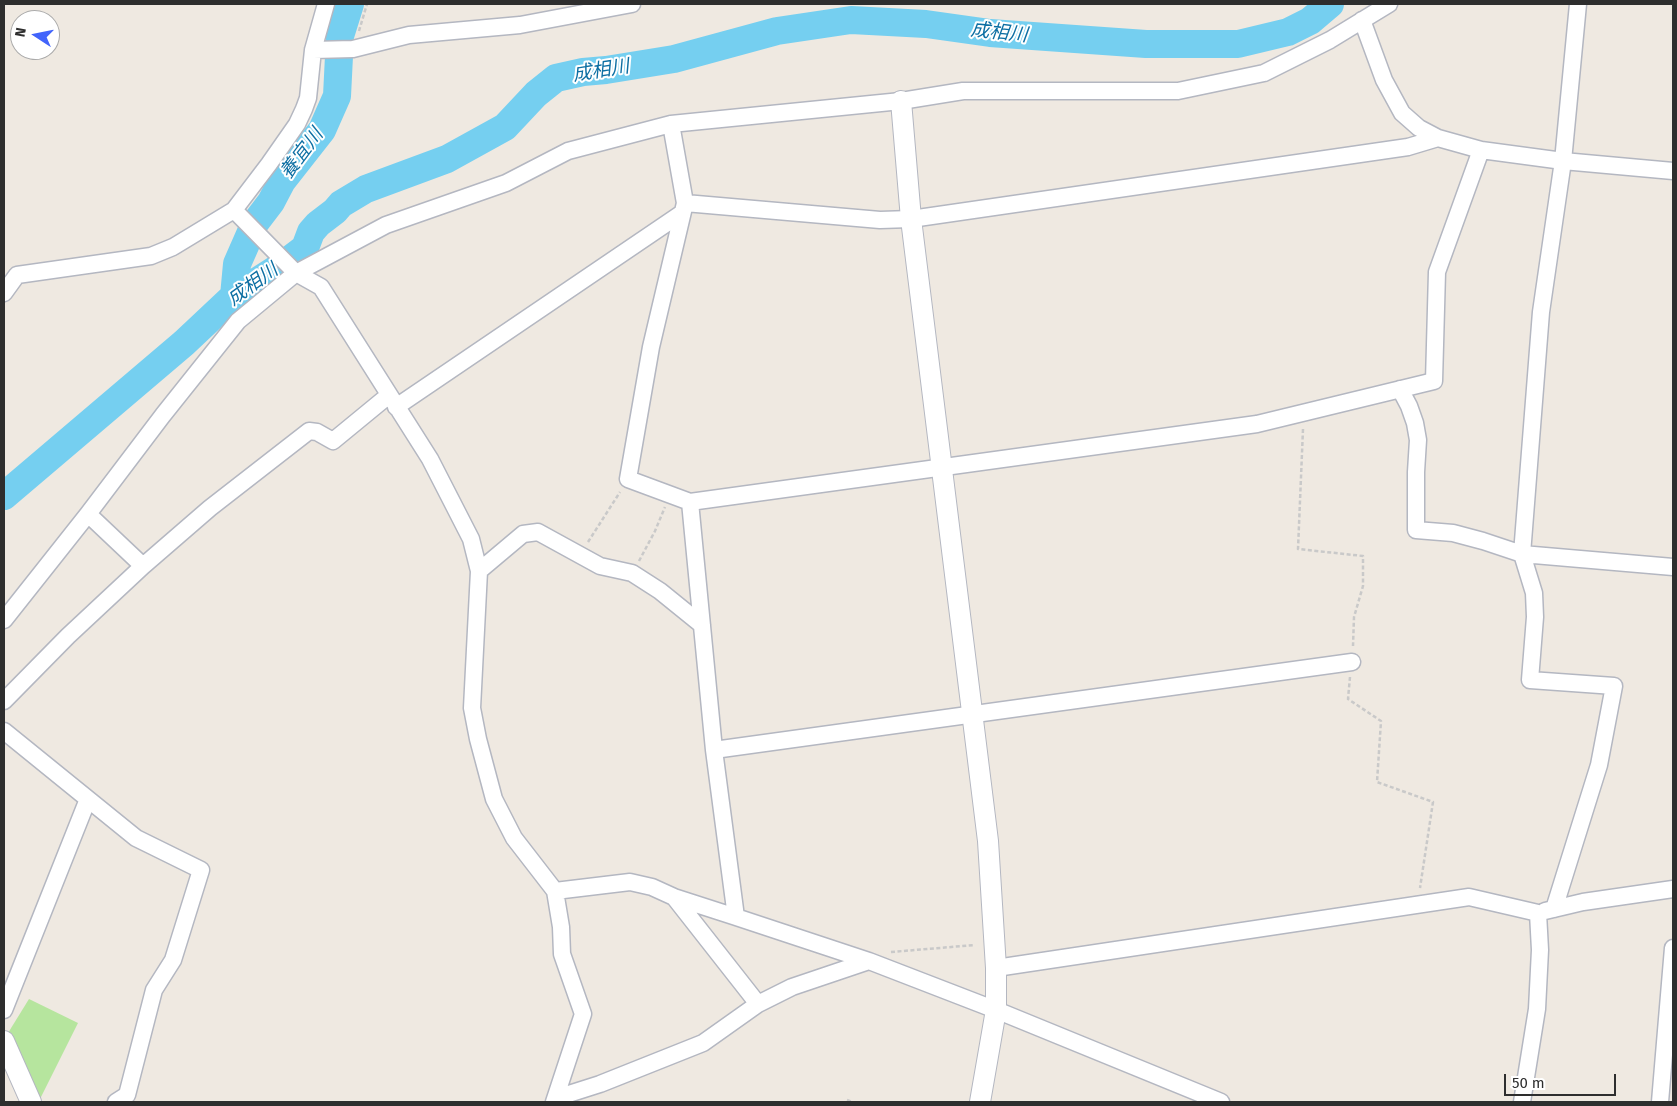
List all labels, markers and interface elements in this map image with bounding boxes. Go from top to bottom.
north arrow [10,10,60,60]
water label: 成相川 [969,19,1029,47]
text: N [12,26,30,38]
water label: 成相川 [571,55,631,87]
water label: 養宜川 [276,124,328,184]
water label: 成相川 [223,259,283,311]
scale bar [1507,1064,1620,1096]
text: 50 m [1512,1074,1545,1092]

